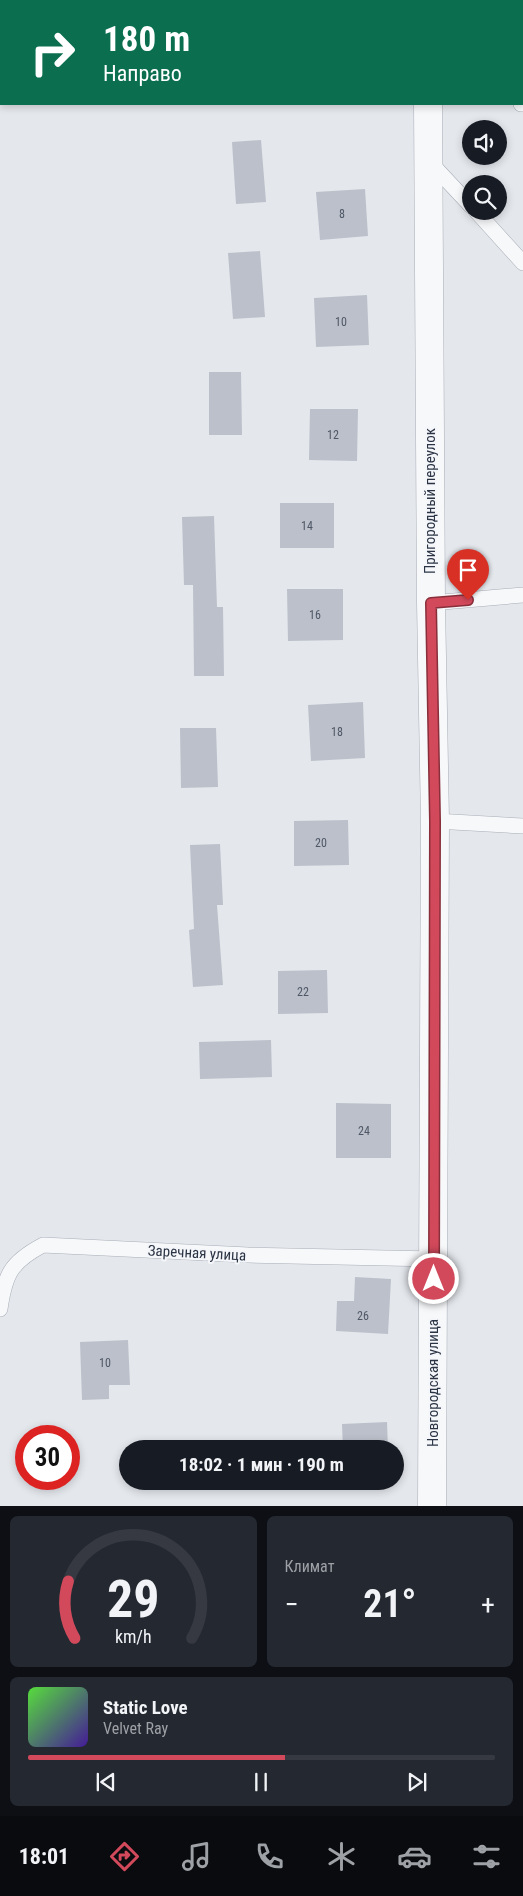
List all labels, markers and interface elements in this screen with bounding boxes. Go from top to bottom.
text: 180 m [103,19,190,60]
icon: right [20,20,85,85]
text: Направо [103,61,182,86]
map controls [462,120,507,220]
button: sound [462,120,507,165]
button: search [462,175,507,220]
house number: 8 [339,207,345,221]
house number: 10 [335,315,347,329]
house number: 12 [327,428,339,442]
street label: Пригородный переулок [421,428,439,574]
house number: 14 [301,519,313,533]
pin [447,549,489,600]
icon: arrive [454,556,482,584]
house number: 16 [309,608,321,622]
house number: 18 [331,725,343,739]
house number: 20 [315,836,327,850]
house number: 22 [297,985,309,999]
house number: 24 [358,1124,370,1138]
street label: Заречная улица [147,1241,247,1265]
position arrow [407,1252,459,1304]
house number: 26 [357,1309,369,1323]
street label: Новгородская улица [424,1319,442,1447]
house number: 10 [99,1356,111,1370]
speed limit sign: 30 [15,1425,80,1490]
text: 18:02 · 1 мин · 190 m [179,1453,344,1476]
text: Климат [285,1557,334,1576]
text: 29 [107,1569,160,1630]
text: 21° [363,1582,416,1626]
text: − [285,1588,299,1621]
text: + [481,1588,495,1621]
text: km/h [115,1626,152,1647]
text: Static Love [103,1696,188,1719]
text: Velvet Ray [103,1719,168,1738]
icon: previous [92,1768,120,1796]
icon: pause [247,1768,275,1796]
icon: next [403,1768,431,1796]
icon: directions [107,1839,142,1874]
icon: music [179,1839,214,1874]
icon: phone [252,1839,287,1874]
icon: climate [324,1839,359,1874]
icon: car [397,1839,432,1874]
icon: filters [469,1839,504,1874]
text: 18:01 [19,1844,69,1869]

